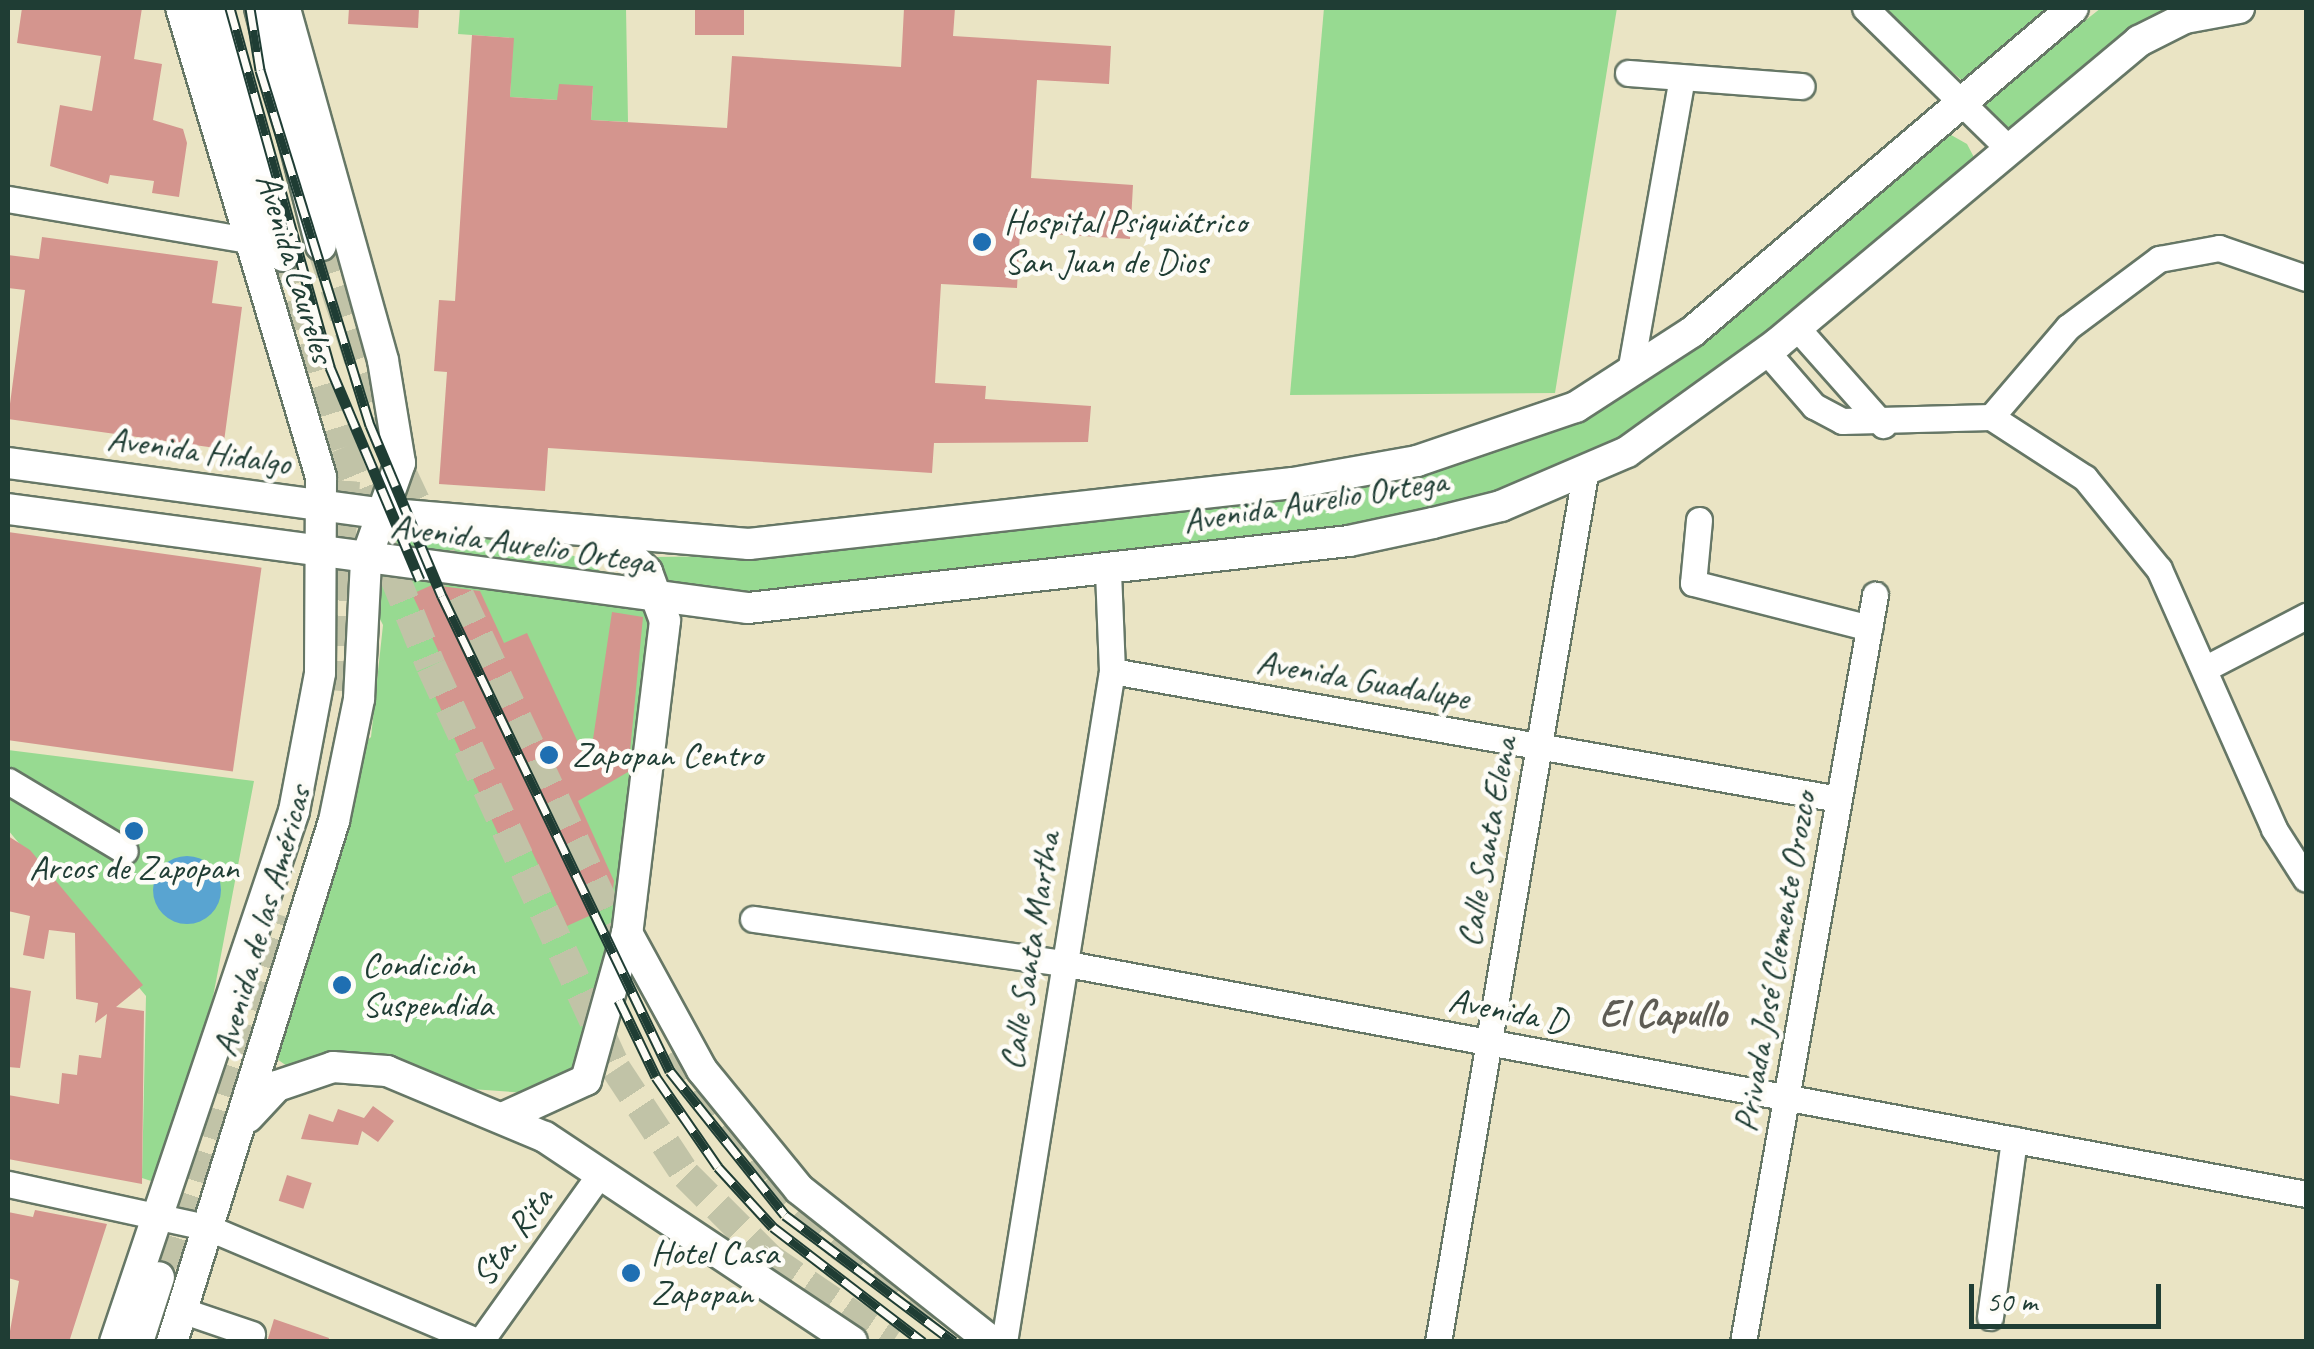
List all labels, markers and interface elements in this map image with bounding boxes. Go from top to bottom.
street label: Avenida Laureles [246,168,344,368]
place label: Hospital Psiquiátrico San Juan de Dios [1004,201,1246,283]
marker: Hospital Psiquiátrico San Juan de Dios [969,229,995,255]
street label: Avenida Hidalgo [105,417,293,485]
street label: Avenida Aurelio Ortega [1180,459,1450,543]
street label: Avenida Aurelio Ortega [388,505,658,583]
street label: Avenida Guadalupe [1254,641,1472,719]
place label: Zapopan Centro [572,734,762,776]
street label: Calle Santa Elena [1448,735,1526,949]
marker: Zapopan Centro [536,742,562,768]
street label: Avenida de las Américas [203,780,321,1062]
street label: Privada José Clemente Orozco [1724,788,1826,1136]
marker: Arcos de Zapopan [123,820,145,842]
street label: Calle Santa Martha [990,829,1070,1073]
place label: Arcos de Zapopan [29,847,239,889]
place label: Condición Suspendida [362,944,493,1026]
marker: Condición Suspendida [331,974,353,996]
street label: Avenida D [1445,979,1571,1043]
district label: El Capullo [1599,991,1727,1037]
street label: Sta. Rita [462,1180,562,1294]
place label: Hotel Casa Zapopan [651,1232,778,1314]
marker: Hotel Casa Zapopan [620,1262,642,1284]
scale bar [1974,1264,2166,1326]
text: 50 m [1986,1282,2037,1320]

